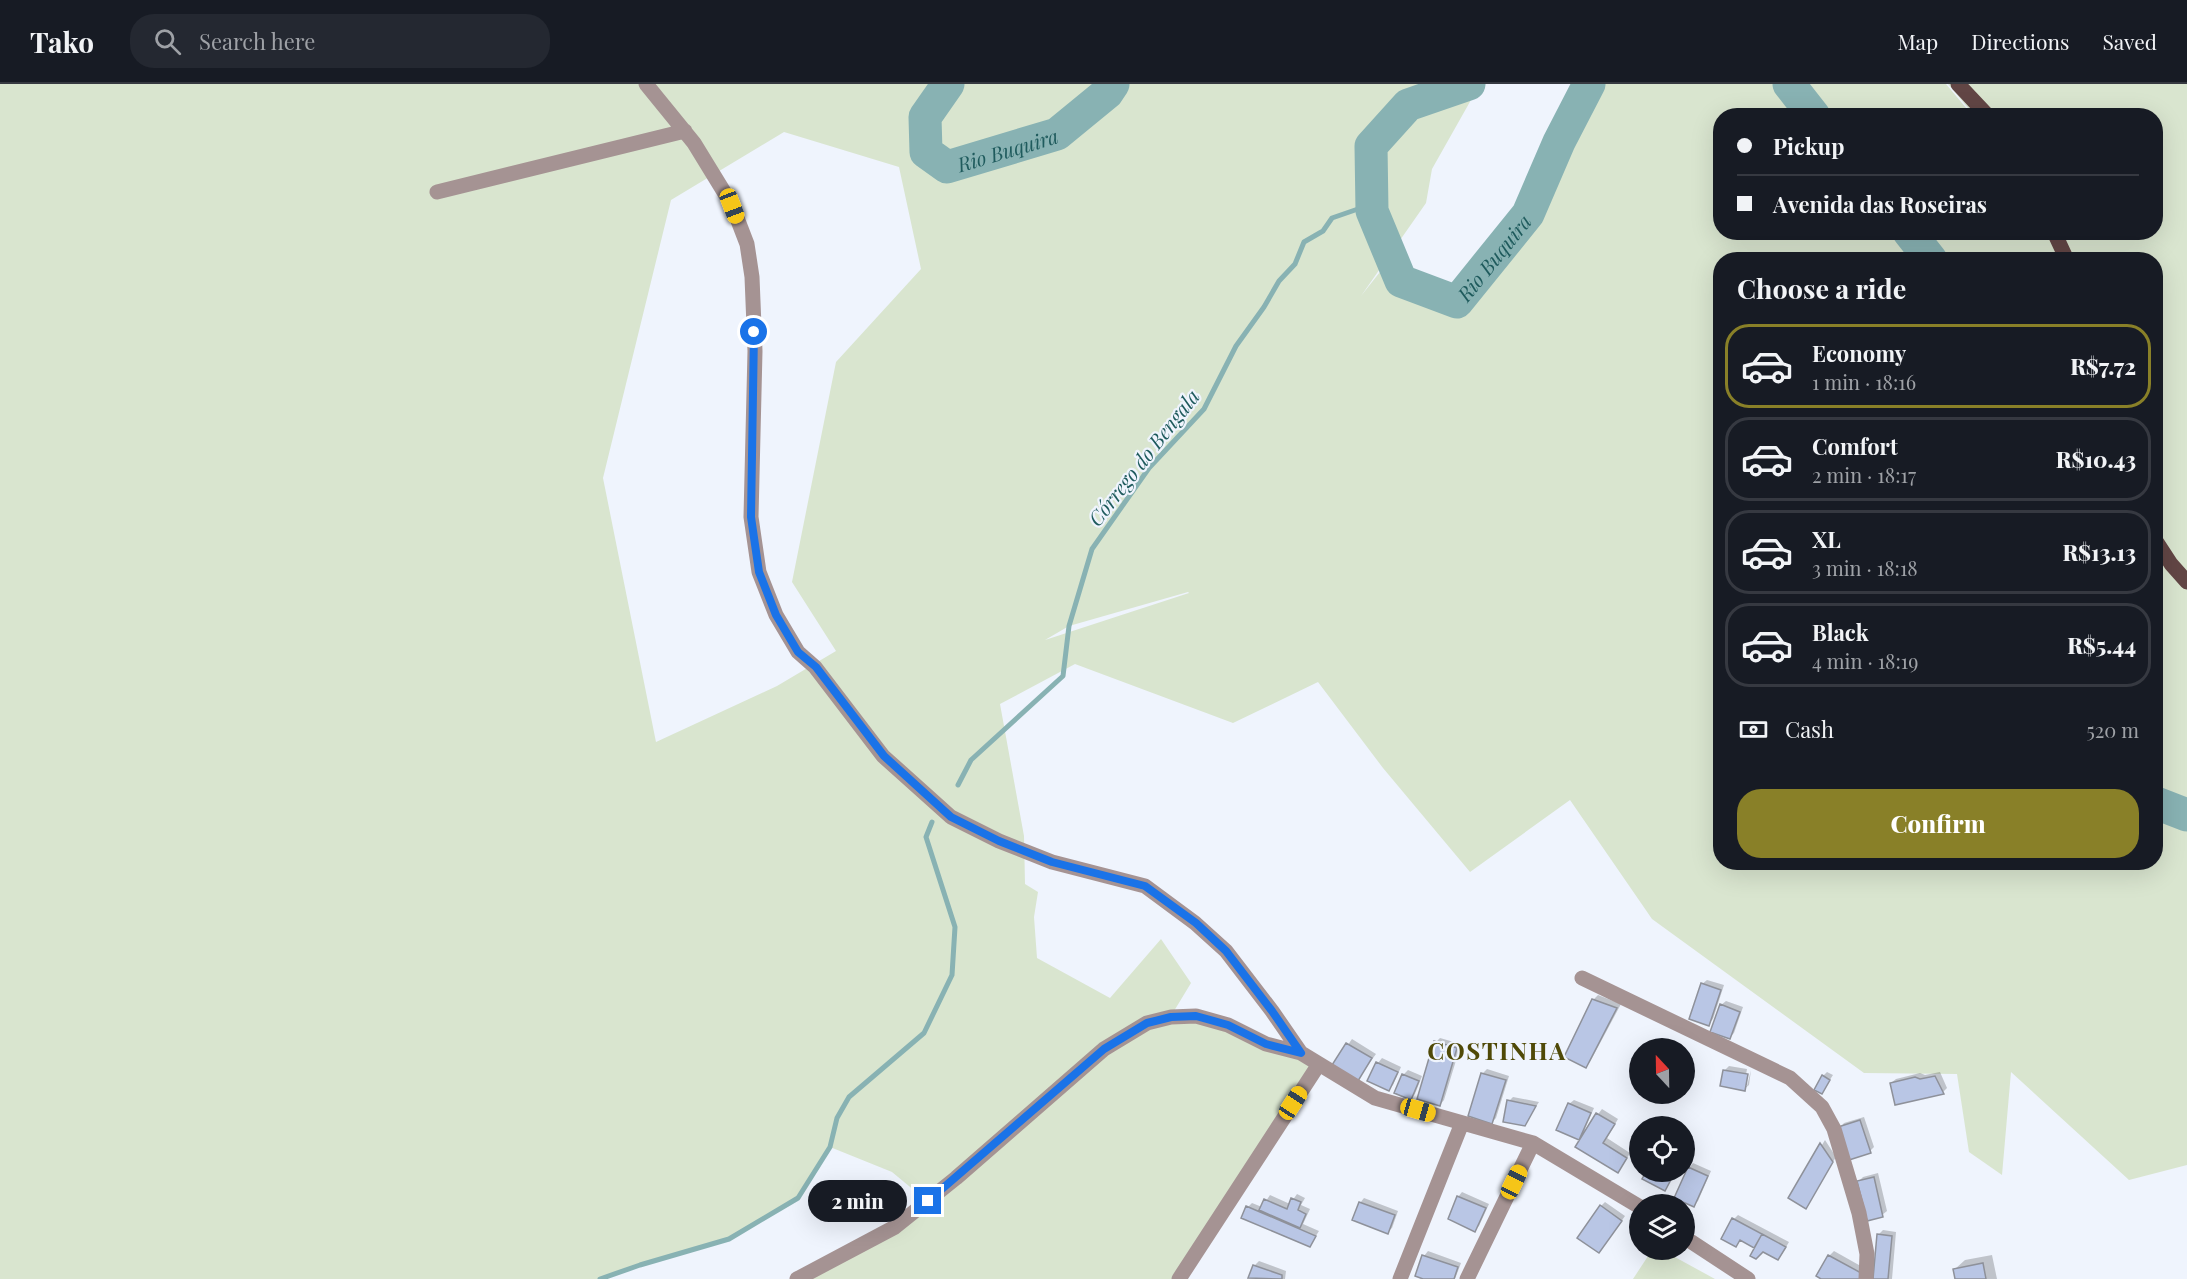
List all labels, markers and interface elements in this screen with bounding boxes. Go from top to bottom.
search box [130,14,550,68]
text: Tako [30,23,94,60]
icon: search [151,25,184,58]
text: Search here [199,26,315,56]
text: Map [1897,27,1938,55]
text: Directions [1971,27,2069,55]
text: Saved [2102,27,2157,55]
water label: Rio Buquira [953,121,1061,177]
text: Pickup [1773,131,1844,161]
car [717,186,747,226]
text: Avenida das Roseiras [1773,189,1987,219]
water label: Rio Buquira [1449,208,1536,307]
text: Choose a ride [1737,270,1906,306]
route start [740,318,767,345]
text: Economy [1812,338,1906,368]
icon: car [1740,339,1794,393]
text: R$7.72 [2070,351,2136,381]
text: 1 min · 18:16 [1812,368,1916,395]
water label: Córrego do Bengala [1081,383,1205,531]
text: Comfort [1812,431,1898,461]
icon: car [1740,432,1794,486]
text: R$10.43 [2056,444,2136,474]
text: 2 min · 18:17 [1812,461,1916,488]
text: XL [1812,524,1841,554]
icon: car [1740,525,1794,579]
text: R$13.13 [2062,537,2136,567]
text: 3 min · 18:18 [1812,554,1918,581]
text: Black [1812,617,1869,647]
icon: car [1740,618,1794,672]
text: R$5.44 [2067,630,2136,660]
text: 4 min · 18:19 [1812,647,1918,674]
icon: cash [1737,713,1770,746]
text: Cash [1785,714,1834,744]
text: 520 m [2086,716,2139,743]
button: Confirm [1737,789,2139,858]
district label: COSTINHA [1427,1034,1567,1066]
north arrow [1629,1038,1695,1104]
map controls [1629,1038,1695,1260]
car [1276,1083,1310,1123]
car [1398,1096,1438,1124]
button: locate [1629,1116,1695,1182]
car [1498,1162,1530,1202]
callout: 2 min [808,1180,907,1222]
text: 2 min [831,1187,884,1214]
route end [914,1187,941,1214]
button: layers [1629,1194,1695,1260]

